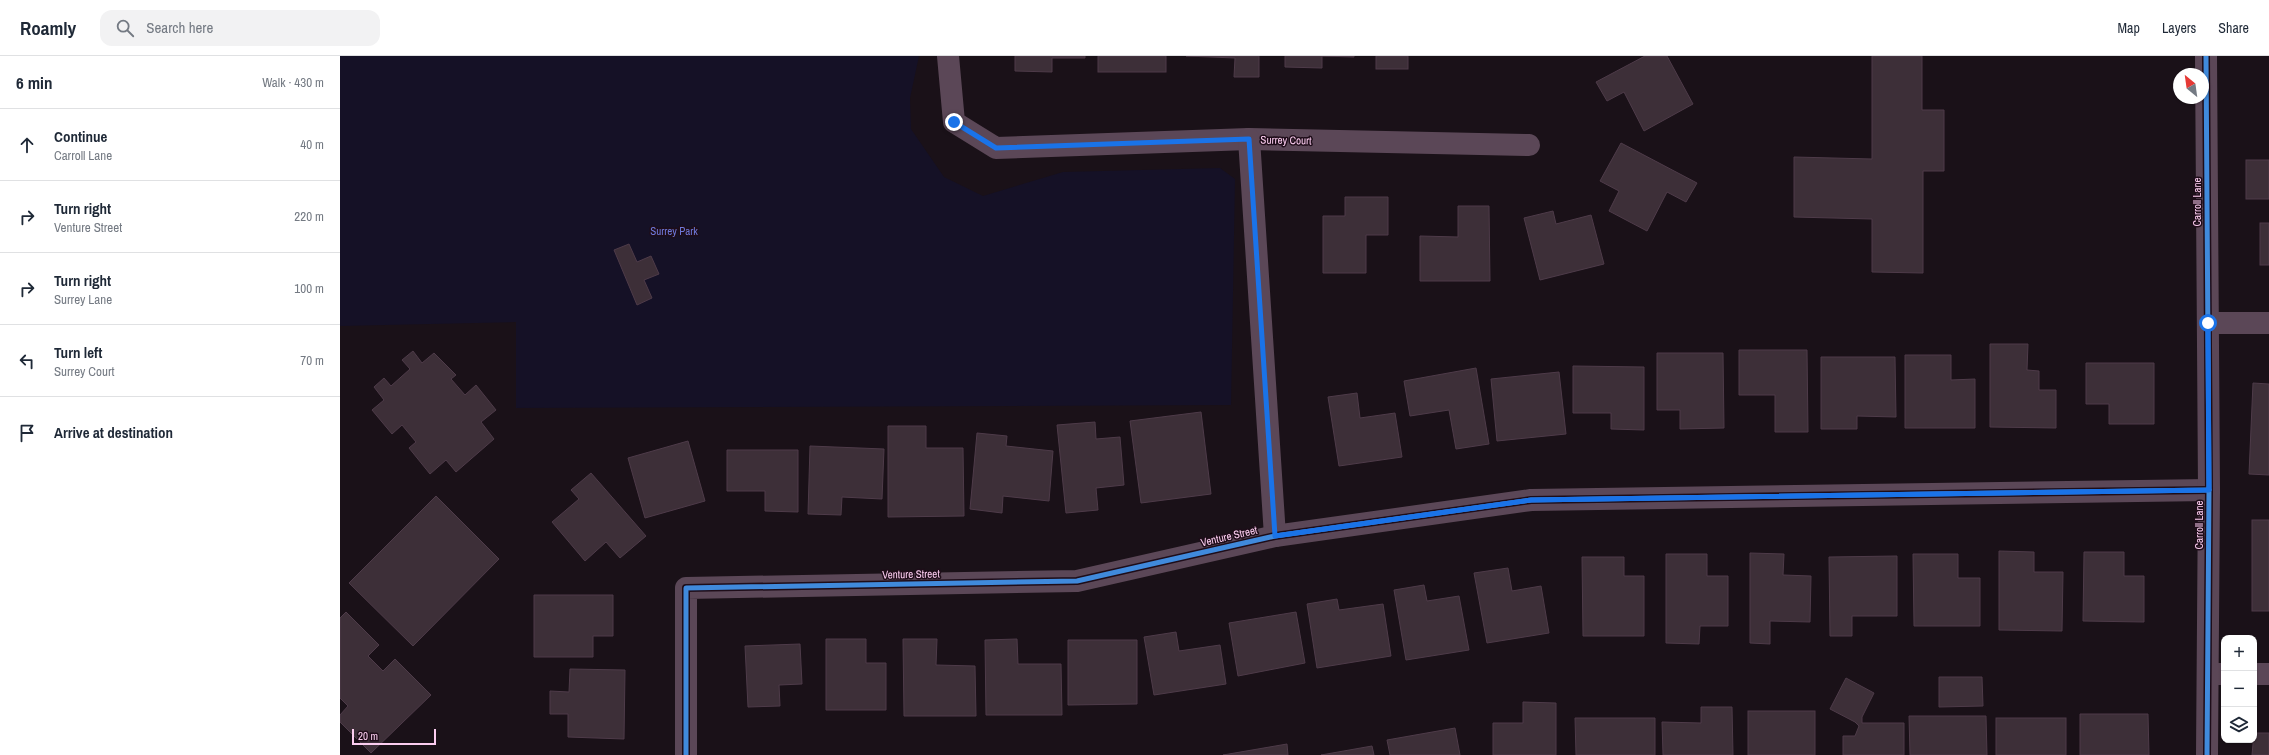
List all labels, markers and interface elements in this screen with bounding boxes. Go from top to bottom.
search box [100,10,380,46]
text: Roamly [20,15,76,41]
icon: search [114,17,136,39]
text: Search here [146,17,213,38]
text: Map [2118,19,2140,37]
text: Layers [2162,19,2196,37]
text: Share [2218,19,2249,37]
north arrow [2173,68,2209,104]
text: 6 min [16,71,52,94]
text: Walk · 430 m [262,74,324,91]
route end [945,113,963,131]
text: Continue [54,126,107,147]
street label: Surrey Court [1260,133,1312,147]
icon: ahead [16,134,38,156]
text: 40 m [300,136,324,153]
text: Carroll Lane [54,147,112,164]
street label: Carroll Lane [2190,177,2204,227]
text: Turn right [54,198,111,219]
icon: right [16,206,38,228]
text: 220 m [294,208,324,225]
text: Venture Street [54,219,122,236]
park label: Surrey Park [650,224,698,238]
text: Turn right [54,270,111,291]
icon: right [16,278,38,300]
text: 100 m [294,280,324,297]
text: Surrey Lane [54,291,112,308]
route start [2199,314,2217,332]
text: Turn left [54,342,102,363]
icon: left [16,350,38,372]
text: 70 m [300,352,324,369]
text: Surrey Court [54,363,114,380]
icon: arrive [16,422,38,444]
text: Arrive at destination [54,422,173,443]
street label: Carroll Lane [2192,500,2206,550]
street label: Venture Street [1199,523,1259,549]
street label: Venture Street [882,566,940,582]
map controls [2221,635,2257,743]
button: + [2221,635,2257,671]
button: − [2221,671,2257,707]
button: layers [2221,707,2257,743]
scale bar [352,727,436,746]
text: 20 m [358,729,378,743]

